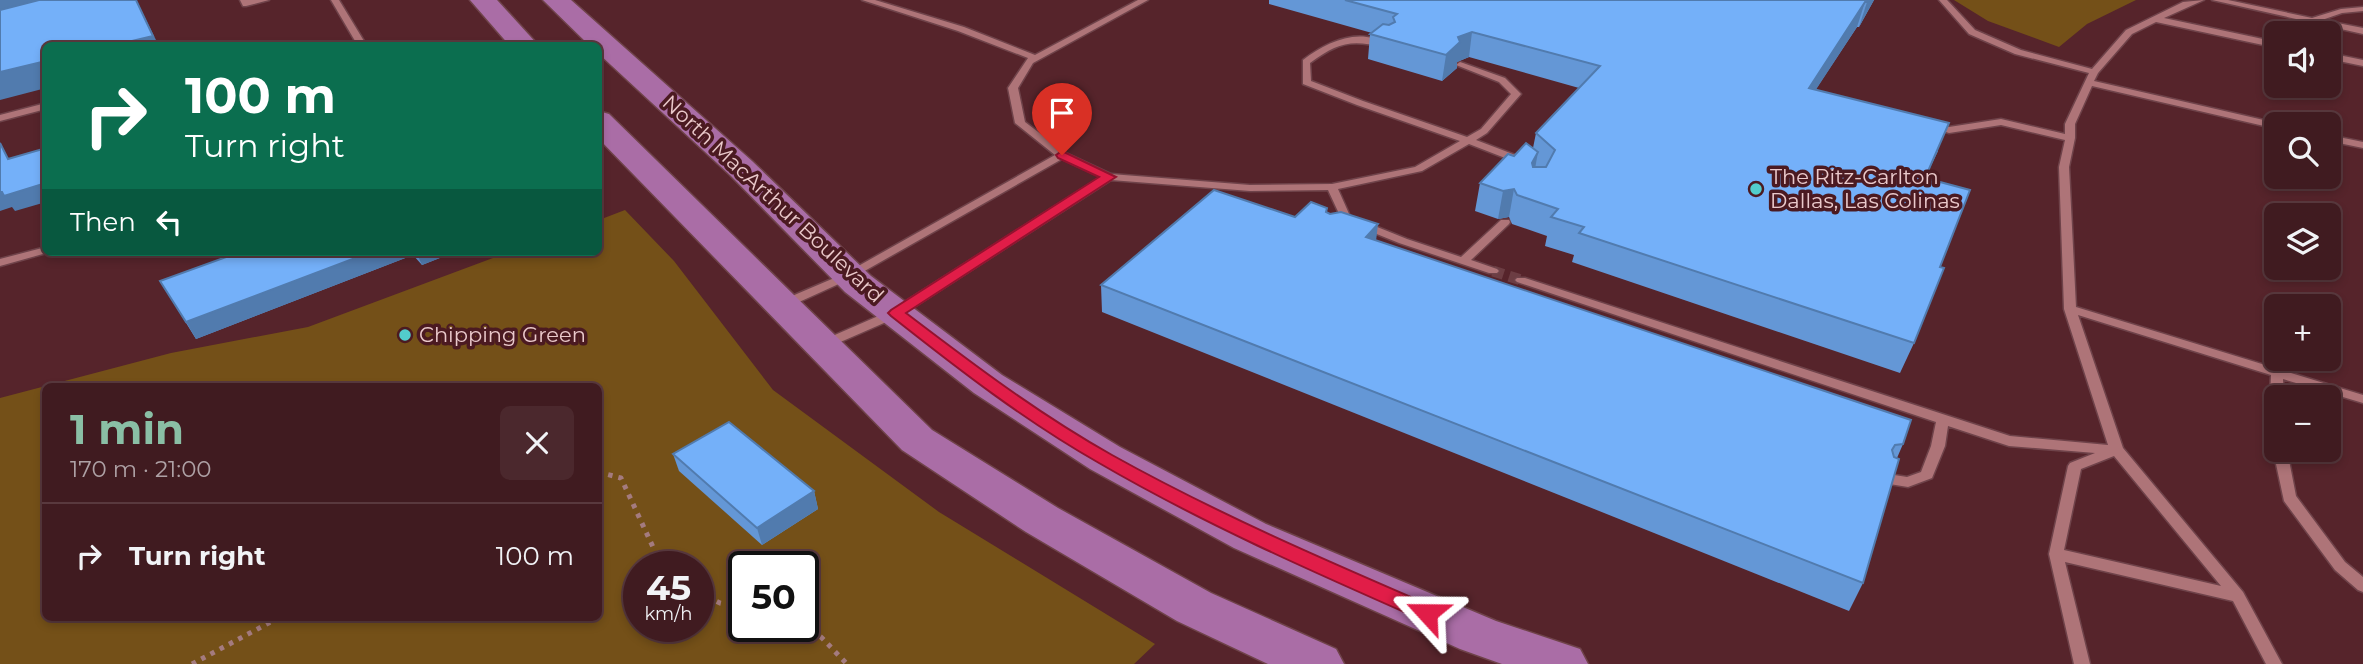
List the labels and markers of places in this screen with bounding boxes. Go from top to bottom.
pin [1032,83,1092,155]
place label: The Ritz-Carlton Dallas, Las Colinas [1770,164,1960,213]
marker: The Ritz-Carlton Dallas, Las Colinas [1748,181,1764,197]
place label: Chipping Green [419,322,586,347]
marker: Chipping Green [397,327,413,343]

